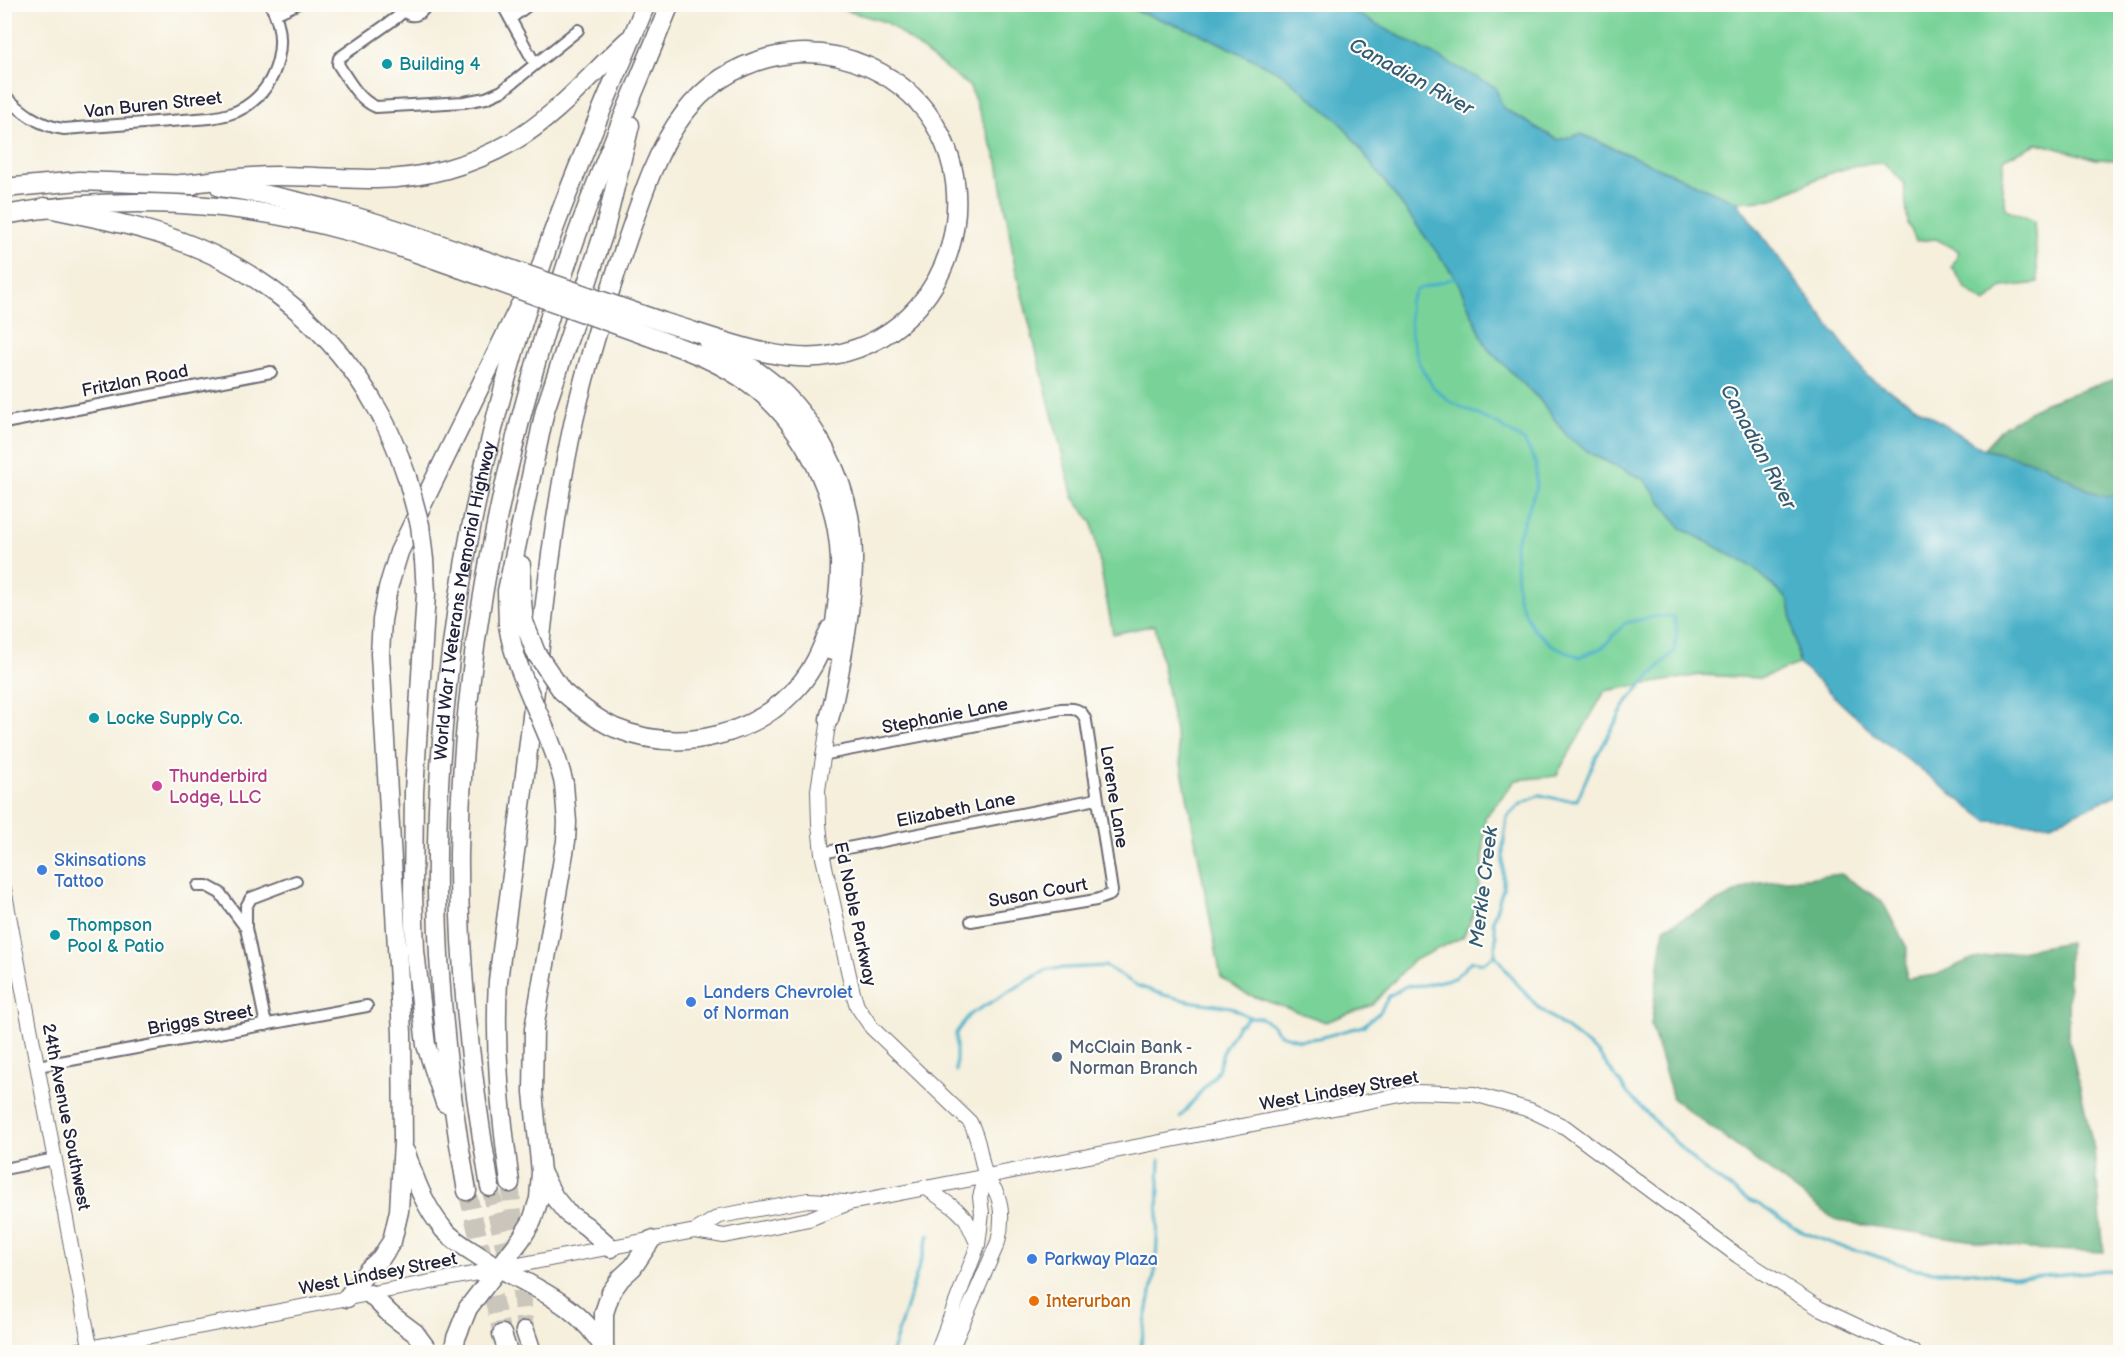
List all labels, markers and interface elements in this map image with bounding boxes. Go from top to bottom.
water label: Canadian River [1345,33,1479,122]
place label: Building 4 [399,54,480,75]
marker: Building 4 [380,57,394,71]
street label: Van Buren Street [83,87,223,123]
street label: Fritzlan Road [80,360,190,402]
water label: Canadian River [1715,380,1802,515]
street label: World War I Veterans Memorial Highway [430,438,500,761]
street label: Stephanie Lane [880,693,1010,739]
place label: Locke Supply Co. [106,708,243,729]
marker: Locke Supply Co. [87,711,101,725]
street label: Lorene Lane [1096,744,1133,850]
place label: Thunderbird Lodge, LLC [169,766,268,808]
marker: Thunderbird Lodge, LLC [150,779,164,793]
street label: Elizabeth Lane [895,788,1018,832]
water label: Merkle Creek [1465,824,1503,949]
street label: Ed Noble Parkway [829,840,881,989]
place label: Skinsations Tattoo [54,850,146,892]
marker: Skinsations Tattoo [35,863,49,877]
street label: Susan Court [987,874,1090,912]
place label: Thompson Pool & Patio [67,915,164,957]
marker: Thompson Pool & Patio [48,928,62,942]
place label: Landers Chevrolet of Norman [703,982,853,1024]
marker: Landers Chevrolet of Norman [684,995,698,1009]
street label: Briggs Street [146,1000,255,1040]
street label: 24th Avenue Southwest [38,1022,95,1213]
place label: McClain Bank - Norman Branch [1069,1037,1198,1079]
marker: McClain Bank - Norman Branch [1050,1050,1064,1064]
street label: West Lindsey Street [1258,1067,1420,1115]
street label: West Lindsey Street [297,1248,459,1300]
place label: Parkway Plaza [1044,1249,1158,1270]
marker: Parkway Plaza [1025,1252,1039,1266]
place label: Interurban [1046,1291,1131,1312]
marker: Interurban [1027,1294,1041,1308]

